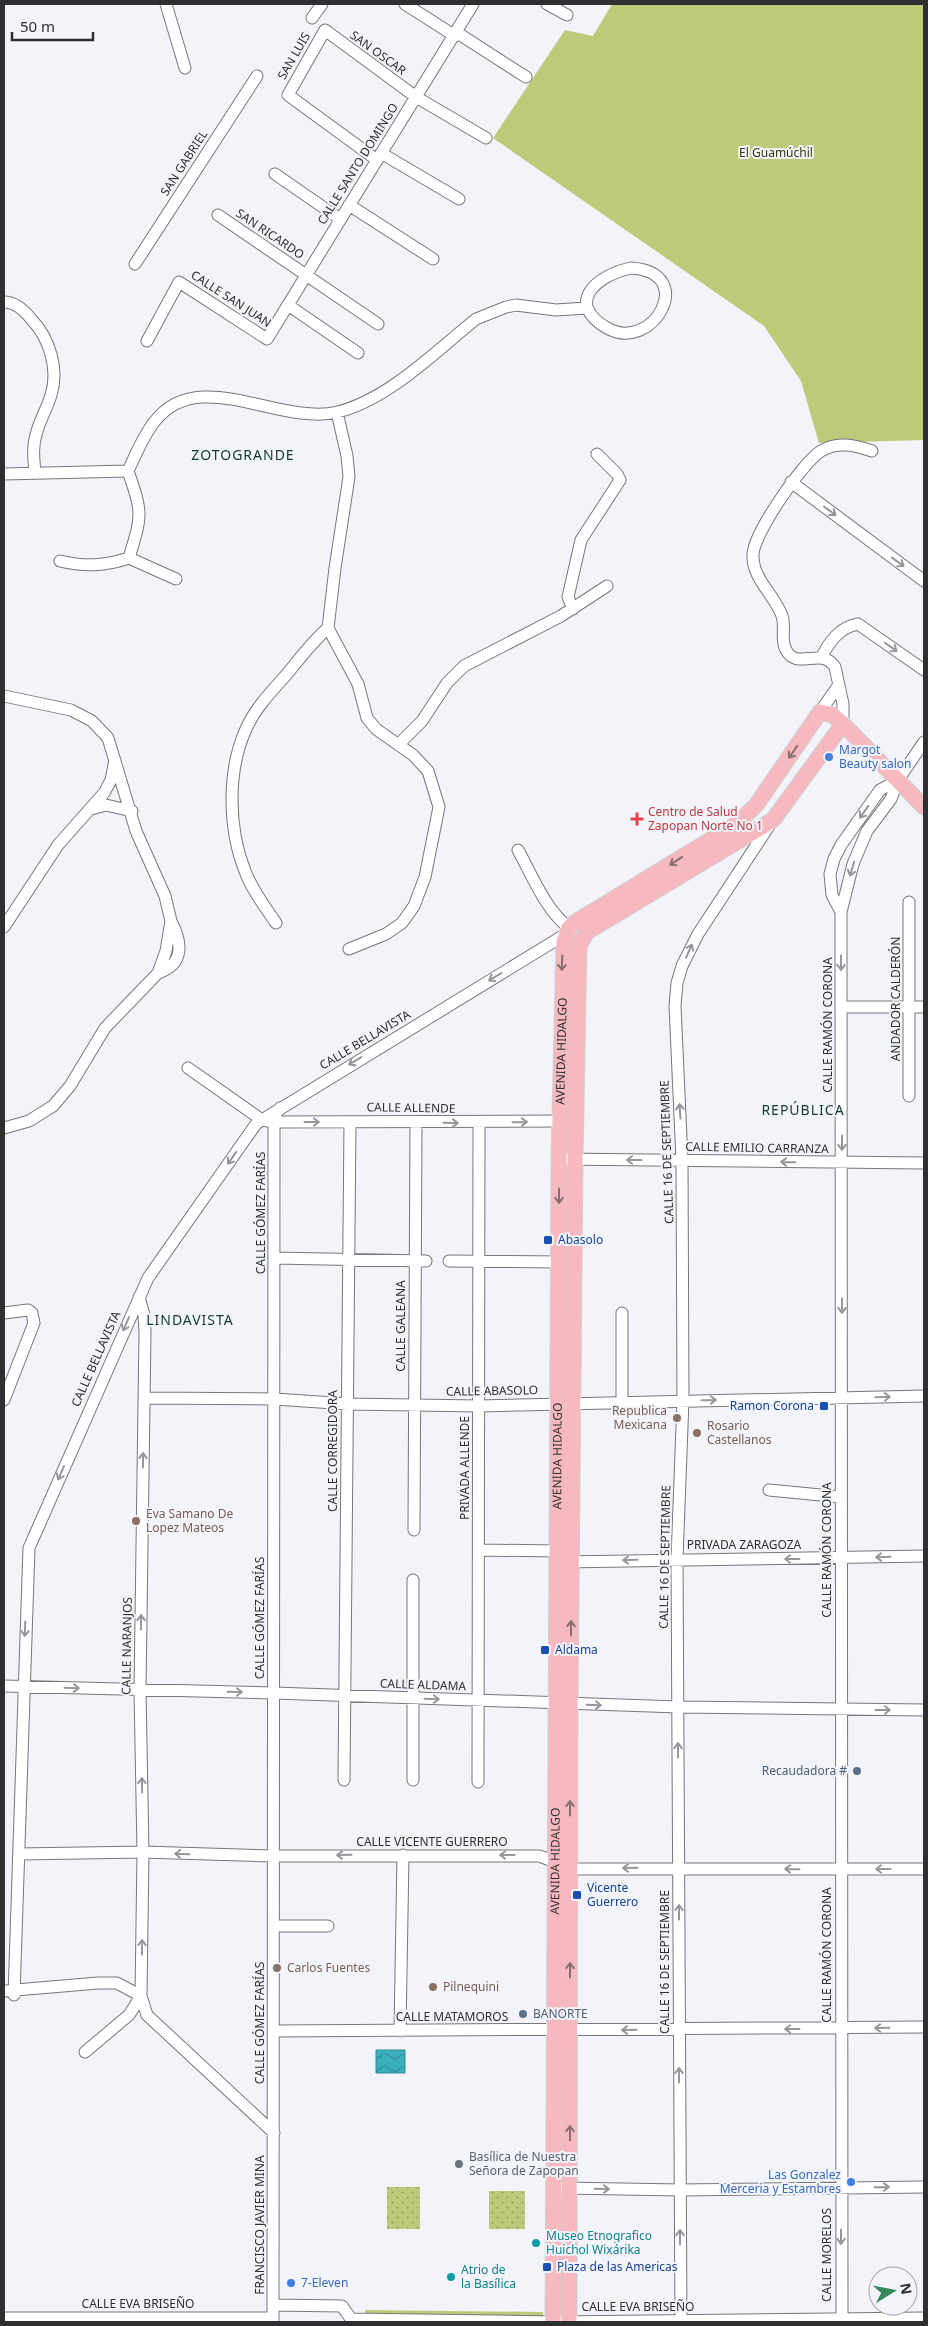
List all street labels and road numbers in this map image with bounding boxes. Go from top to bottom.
street label: SAN OSCAR [347,27,410,79]
street label: SAN LUIS [273,29,314,83]
street label: CALLE SANTO DOMINGO [313,100,402,228]
street label: SAN GABRIEL [156,127,211,199]
street label: SAN RICARDO [233,204,308,263]
street label: CALLE SAN JUAN [188,266,275,331]
street label: ANDADOR CALDERÓN [887,937,904,1061]
street label: CALLE RAMÓN CORONA [819,957,836,1093]
street label: AVENIDA HIDALGO [551,997,571,1105]
street label: CALLE BELLAVISTA [316,1006,414,1073]
street label: CALLE 16 DE SEPTIEMBRE [655,1080,678,1224]
street label: CALLE ALLENDE [366,1098,456,1117]
street label: CALLE EMILIO CARRANZA [685,1138,829,1157]
street label: CALLE GÓMEZ FARÍAS [252,1151,269,1274]
street label: CALLE GALEANA [392,1280,409,1372]
street label: CALLE BELLAVISTA [67,1308,124,1409]
street label: CALLE ABASOLO [446,1381,538,1400]
street label: CALLE CORREGIDORA [324,1390,341,1512]
street label: AVENIDA HIDALGO [548,1402,566,1510]
street label: PRIVADA ALLENDE [456,1416,473,1520]
street label: CALLE RAMÓN CORONA [818,1482,835,1618]
street label: CALLE 16 DE SEPTIEMBRE [655,1485,674,1629]
street label: PRIVADA ZARAGOZA [687,1536,802,1553]
street label: CALLE GÓMEZ FARÍAS [251,1556,268,1679]
street label: CALLE NARANJOS [117,1596,136,1695]
street label: CALLE ALDAMA [380,1674,467,1695]
street label: AVENIDA HIDALGO [546,1807,564,1915]
street label: CALLE VICENTE GUERRERO [356,1833,508,1850]
street label: CALLE RAMÓN CORONA [818,1887,835,2023]
street label: CALLE 16 DE SEPTIEMBRE [656,1890,673,2034]
street label: CALLE GÓMEZ FARÍAS [251,1961,268,2084]
street label: CALLE MATAMOROS [396,2008,509,2025]
street label: FRANCISCO JAVIER MINA [251,2155,268,2295]
street label: CALLE MORELOS [818,2208,835,2302]
street label: CALLE EVA BRISEÑO [82,2295,194,2312]
street label: CALLE EVA BRISEÑO [582,2298,694,2315]

